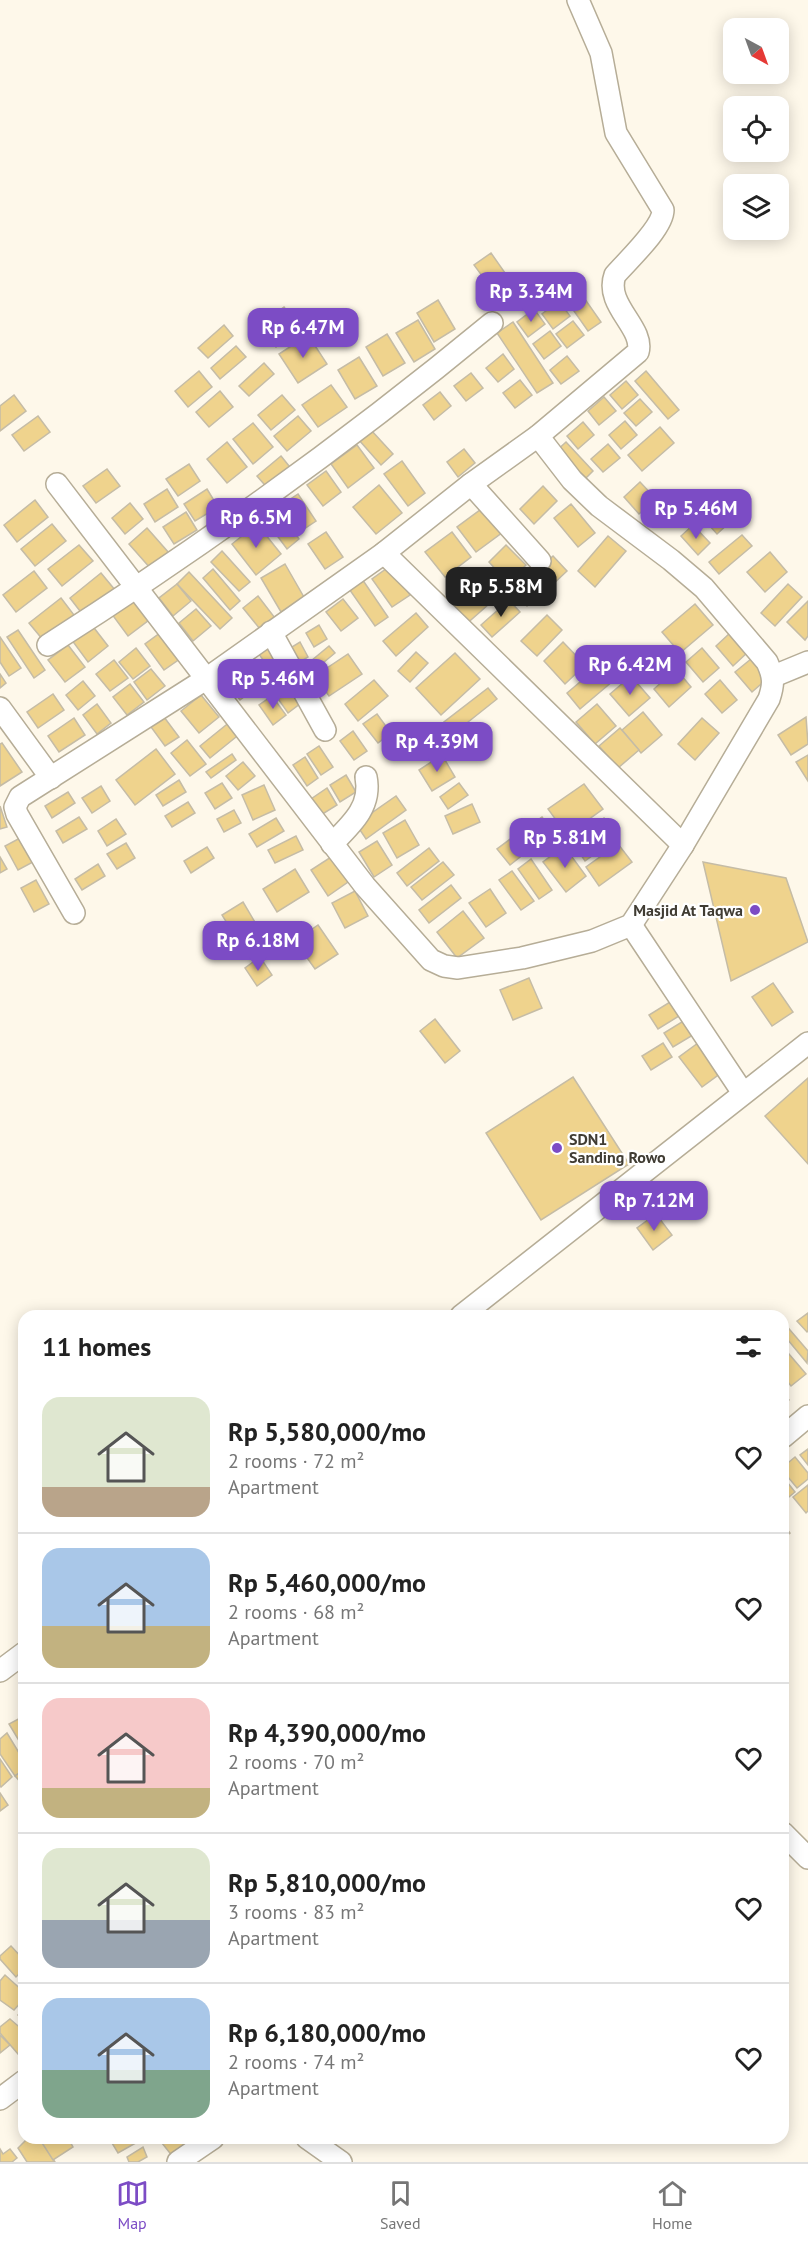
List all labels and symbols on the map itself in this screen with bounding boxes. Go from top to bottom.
north arrow [723,18,789,84]
pin: Rp 3.34M [469,272,593,323]
pin: Rp 6.47M [241,308,365,359]
pin: Rp 5.46M [634,489,758,540]
pin: Rp 6.5M [201,498,311,549]
pin: Rp 5.58M [439,567,563,618]
pin: Rp 6.42M [568,645,692,696]
pin: Rp 5.46M [211,659,335,710]
pin: Rp 4.39M [375,722,499,773]
pin: Rp 5.81M [503,818,627,869]
place label: Masjid At Taqwa [633,900,743,920]
marker: Masjid At Taqwa [748,903,762,917]
pin: Rp 6.18M [196,921,320,972]
place label: SDN1 Sanding Rowo [569,1129,666,1167]
marker: SDN1 Sanding Rowo [550,1141,564,1155]
pin: Rp 7.12M [592,1181,716,1232]

